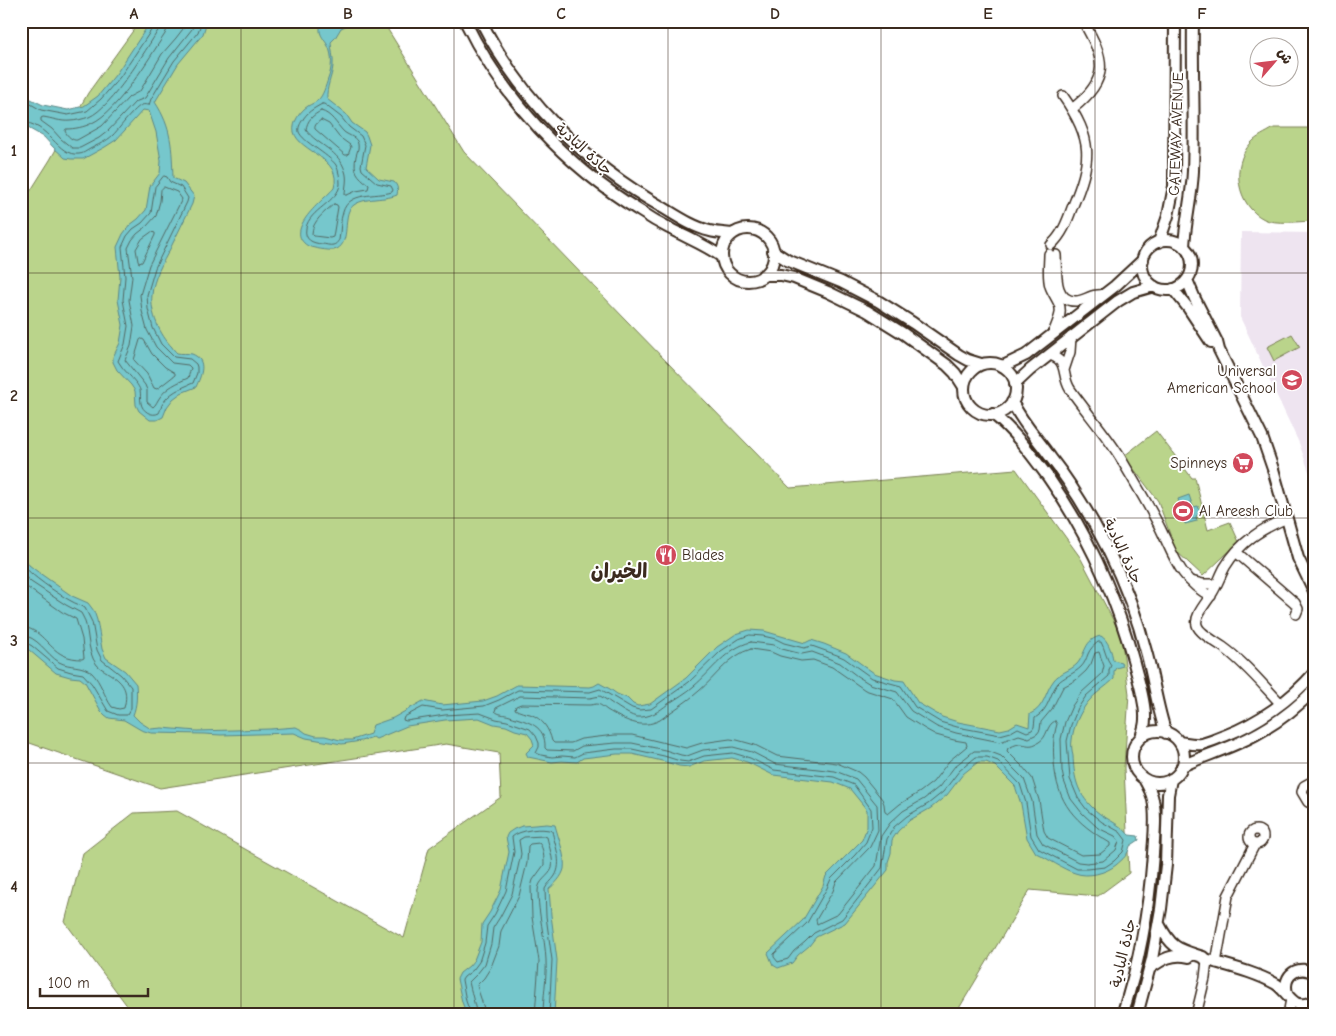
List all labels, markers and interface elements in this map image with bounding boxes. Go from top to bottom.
text: A [130,5,139,23]
text: B [343,5,353,23]
text: C [556,5,566,23]
text: D [770,5,780,23]
text: E [983,5,993,23]
text: F [1197,5,1207,23]
north arrow [1248,38,1298,88]
text: ش [1274,45,1296,67]
street label: GATEWAY AVENUE [1165,72,1187,196]
street label: جادة البادية [552,119,616,179]
text: 1 [11,142,17,160]
place label: Universal American School [1167,362,1276,397]
school or university icon: Universal American School [1280,368,1304,392]
text: 2 [10,387,18,405]
supermarket icon: Spinneys [1231,451,1255,475]
place label: Spinneys [1170,454,1227,472]
sports icon: Al Areesh Club [1171,499,1195,523]
place label: Al Areesh Club [1199,502,1293,520]
street label: جادة البادية [1100,515,1146,587]
restaurant icon: Blades [654,543,678,567]
place label: Blades [682,546,724,564]
district label: الخيران [591,560,647,583]
text: 3 [10,632,18,650]
text: 4 [10,878,18,896]
street label: جادة البادية [1106,917,1140,989]
scale bar [40,966,148,998]
text: 100 m [48,974,90,992]

